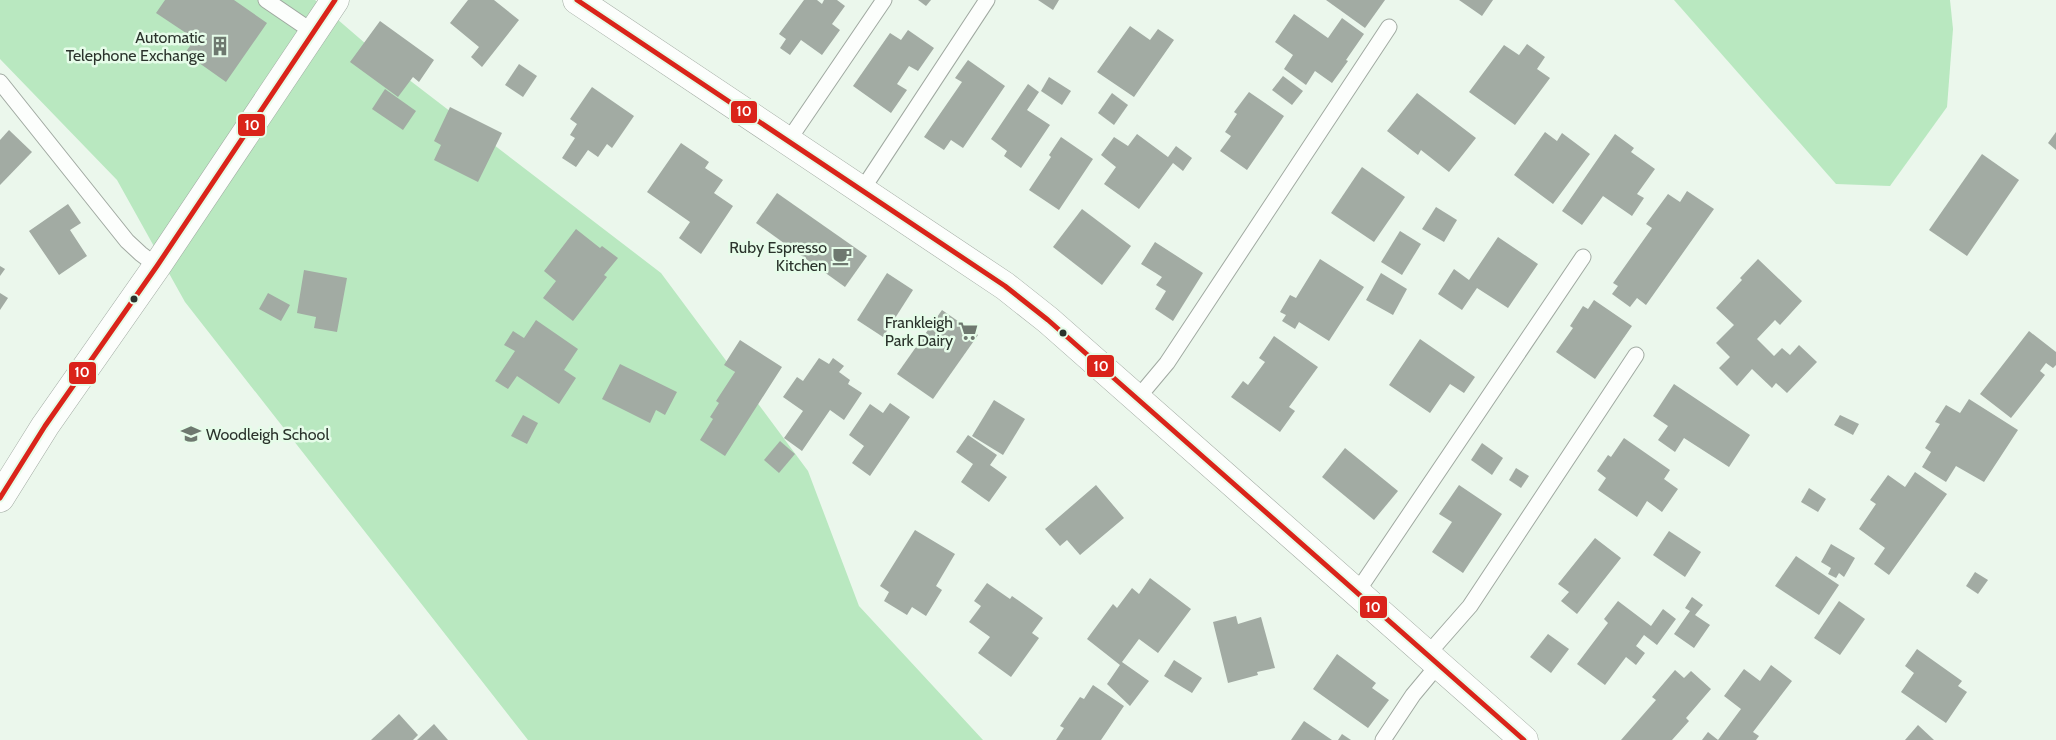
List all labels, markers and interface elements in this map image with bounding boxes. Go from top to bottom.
place label: Automatic Telephone Exchange [66,28,205,65]
building icon: Automatic Telephone Exchange [209,35,231,57]
line badge: 10 [730,100,758,124]
text: 10 [736,102,752,120]
line badge: 10 [237,113,266,137]
text: 10 [244,116,260,134]
place label: Ruby Espresso Kitchen [729,238,827,275]
cafe icon: Ruby Espresso Kitchen [831,245,853,267]
unlabelled marker [129,294,139,304]
place label: Frankleigh Park Dairy [885,313,953,350]
supermarket icon: Frankleigh Park Dairy [957,320,979,342]
unlabelled marker [1058,328,1068,338]
line badge: 10 [1086,354,1115,378]
text: 10 [1093,357,1109,375]
line badge: 10 [68,361,97,385]
text: 10 [74,363,90,381]
school or university icon: Woodleigh School [180,423,202,445]
place label: Woodleigh School [206,425,329,444]
line badge: 10 [1359,595,1388,619]
text: 10 [1365,598,1381,616]

